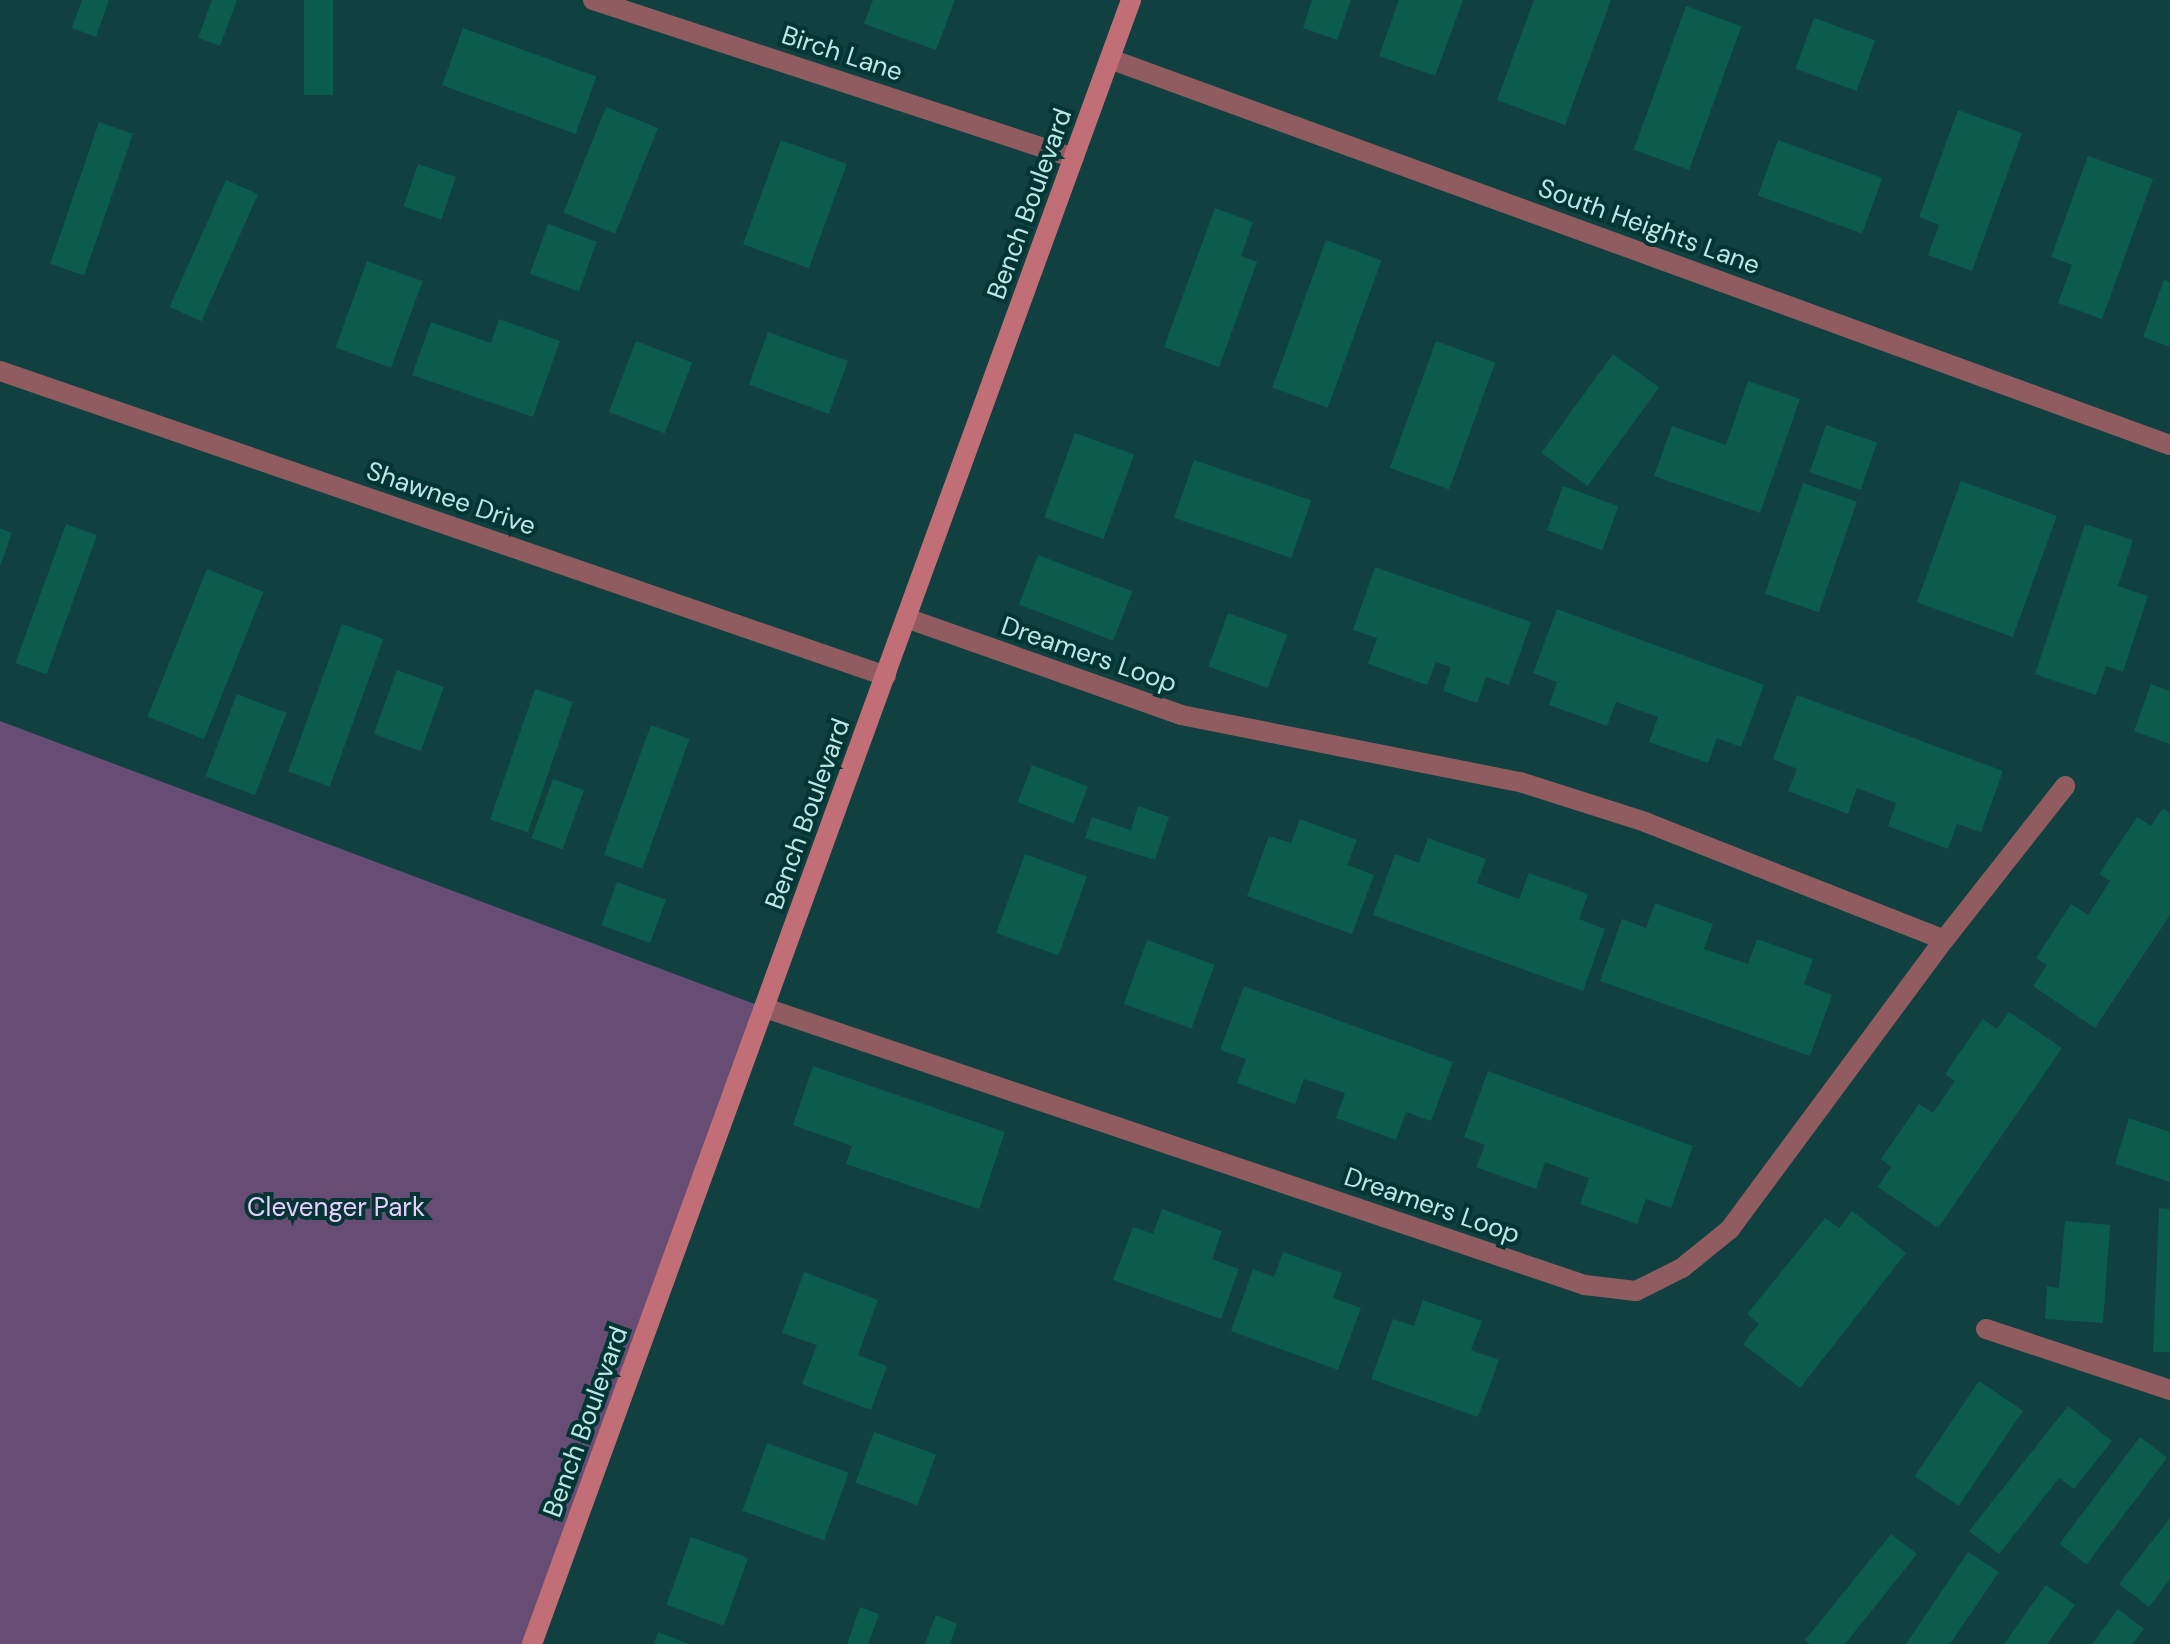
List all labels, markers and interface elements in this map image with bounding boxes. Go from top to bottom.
street label: Birch Lane [778,20,906,88]
street label: Bench Boulevard [981,104,1079,304]
street label: South Heights Lane [1534,172,1764,282]
street label: Shawnee Drive [362,455,540,543]
street label: Dreamers Loop [997,610,1181,700]
street label: Bench Boulevard [759,714,857,914]
street label: Dreamers Loop [1340,1161,1524,1251]
park label: Clevenger Park [247,1192,425,1224]
street label: Bench Boulevard [537,1322,635,1522]

